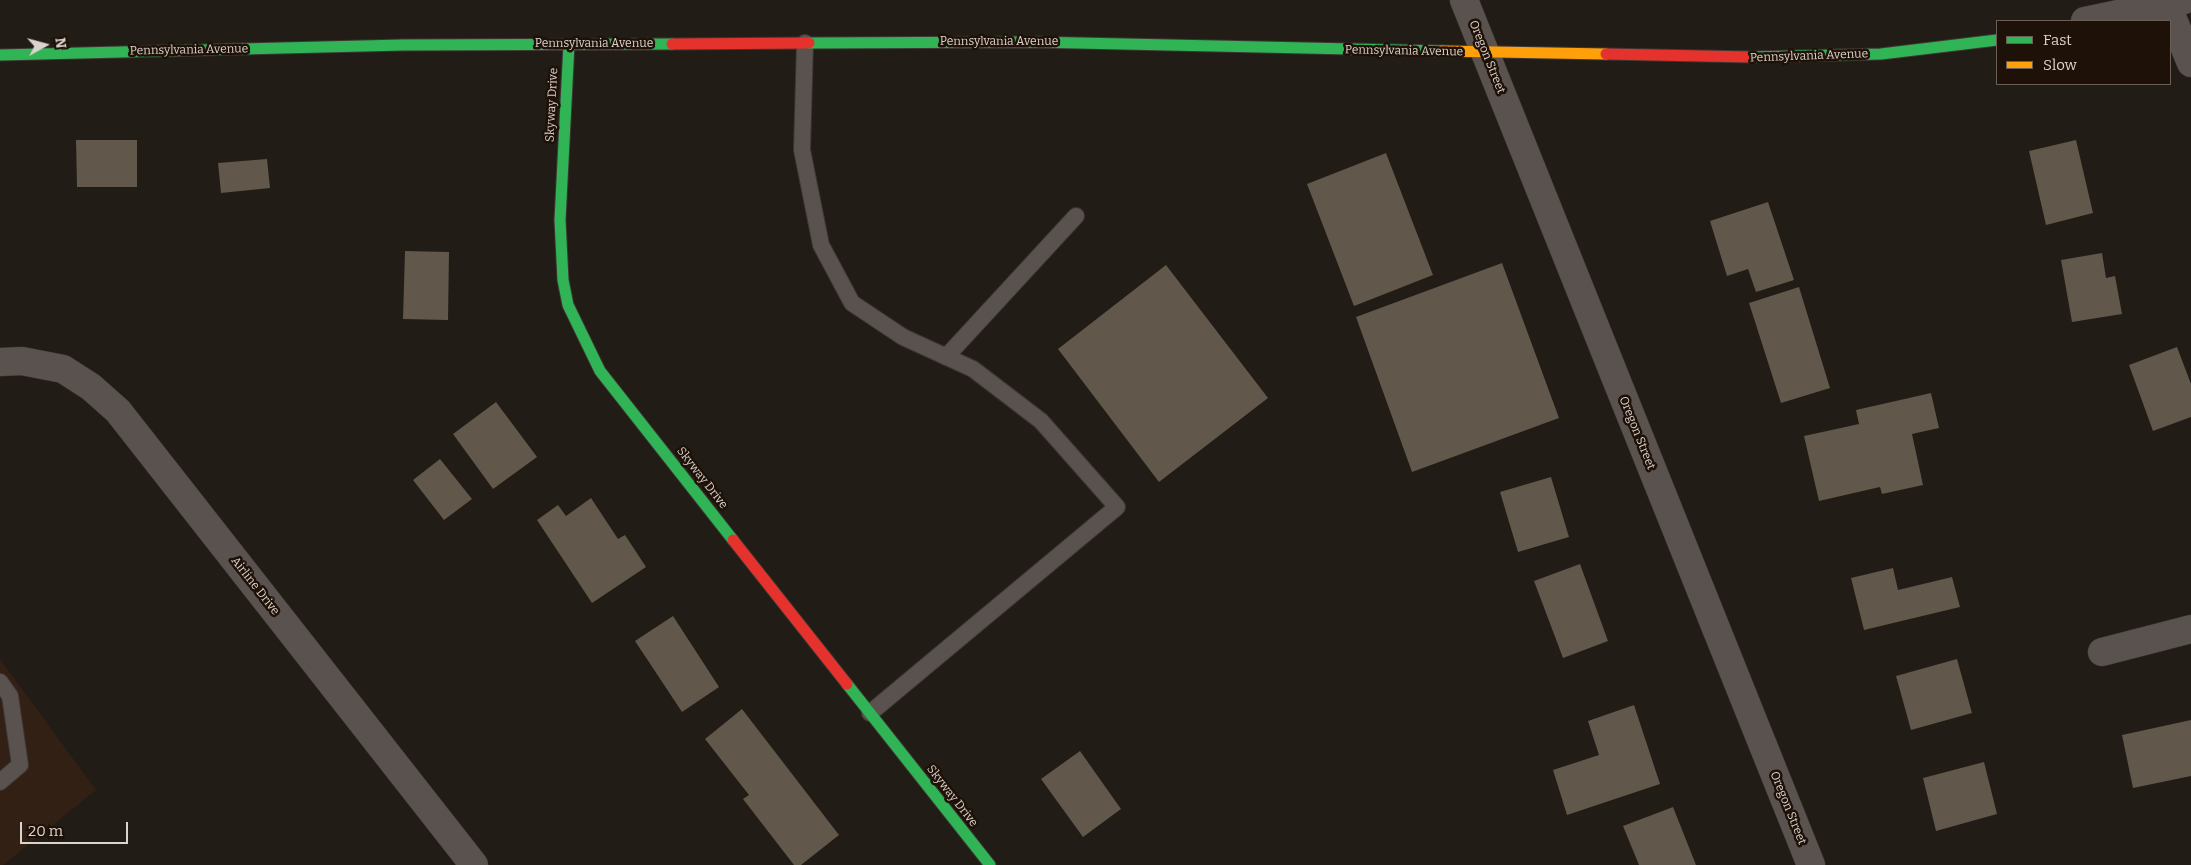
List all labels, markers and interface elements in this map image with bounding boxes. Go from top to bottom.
street label: Oregon Street [1466,18,1508,96]
north arrow [20,20,70,70]
legend [1996,20,2171,85]
text: Fast [2043,31,2072,49]
street label: Pennsylvania Avenue [940,35,1058,49]
text: N [51,37,69,50]
street label: Pennsylvania Avenue [535,37,653,51]
street label: Pennsylvania Avenue [130,42,248,58]
street label: Pennsylvania Avenue [1345,43,1463,59]
street label: Pennsylvania Avenue [1750,47,1868,65]
text: Slow [2043,56,2077,74]
street label: Skyway Drive [543,67,561,143]
street label: Oregon Street [1616,394,1658,472]
street label: Skyway Drive [673,444,731,512]
street label: Airline Drive [228,554,282,618]
street label: Skyway Drive [923,762,981,830]
street label: Oregon Street [1767,769,1809,847]
scale bar [22,812,130,844]
text: 20 m [28,822,63,840]

